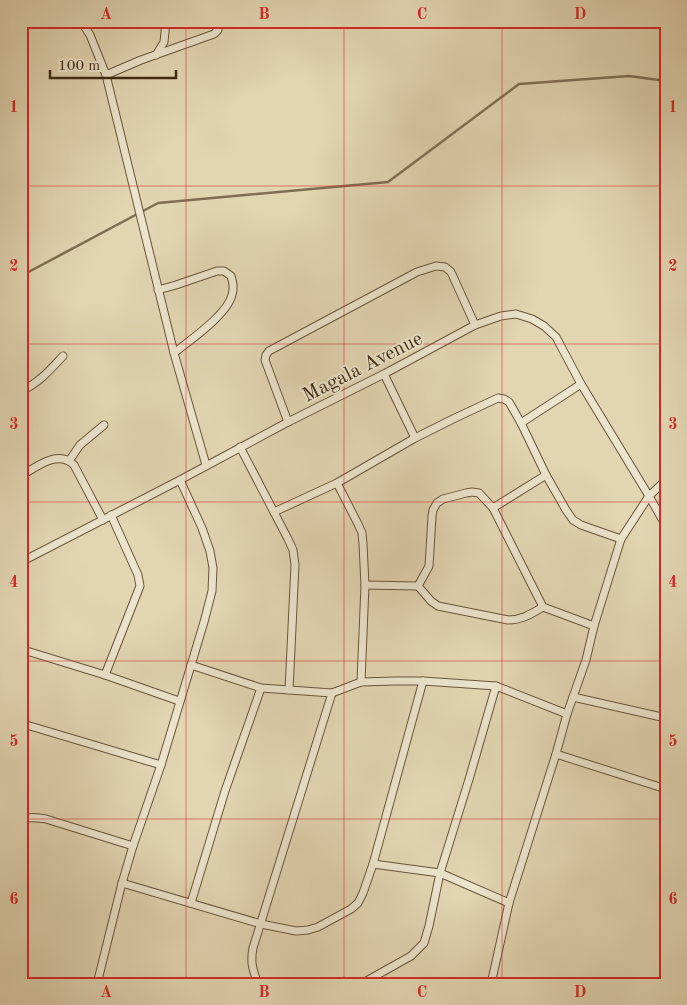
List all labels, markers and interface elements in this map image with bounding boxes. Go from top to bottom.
text: A [100,7,112,23]
text: B [258,7,270,23]
text: C [417,7,427,23]
text: D [574,7,586,23]
scale bar [50,48,176,80]
text: 100 m [58,59,100,74]
text: 1 [9,100,19,116]
text: 1 [668,100,678,116]
text: 2 [9,259,19,275]
text: 2 [668,259,678,275]
street label: Magala Avenue [300,329,426,407]
text: 3 [9,417,19,433]
text: 3 [668,417,678,433]
text: 4 [9,575,19,591]
text: 4 [668,575,678,591]
text: 5 [9,734,19,750]
text: 5 [668,734,678,750]
text: 6 [9,892,19,908]
text: 6 [668,892,678,908]
text: A [100,985,112,1001]
text: B [258,985,270,1001]
text: C [417,985,427,1001]
text: D [574,985,586,1001]

